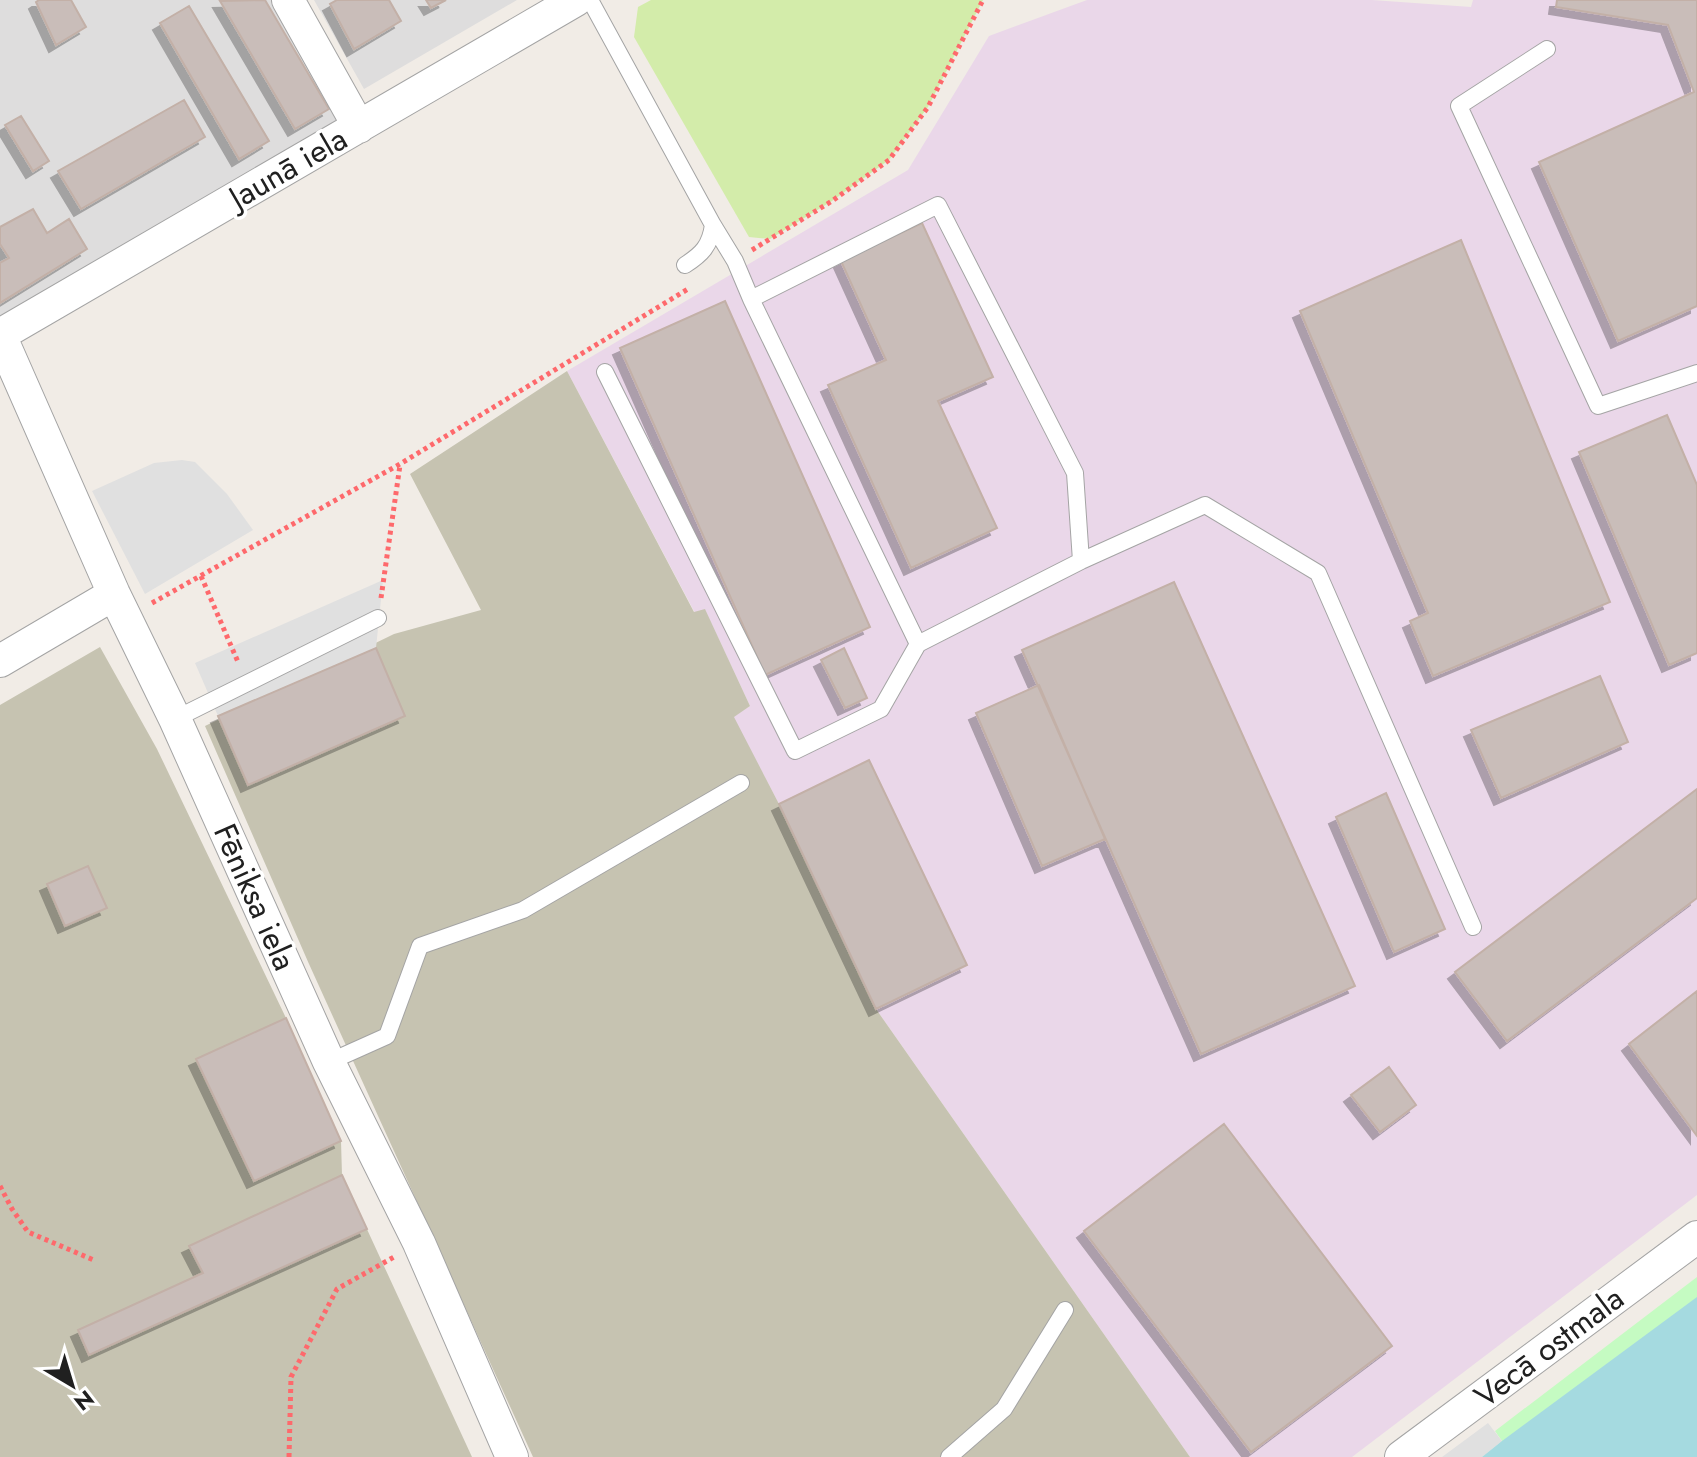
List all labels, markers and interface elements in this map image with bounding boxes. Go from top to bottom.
street label: Jaunā iela [217,116,356,222]
street label: Fēniksa iela [202,816,308,978]
street label: Vecā ostmala [1465,1275,1633,1419]
north arrow [32,1345,112,1425]
text: N [68,1383,101,1419]

